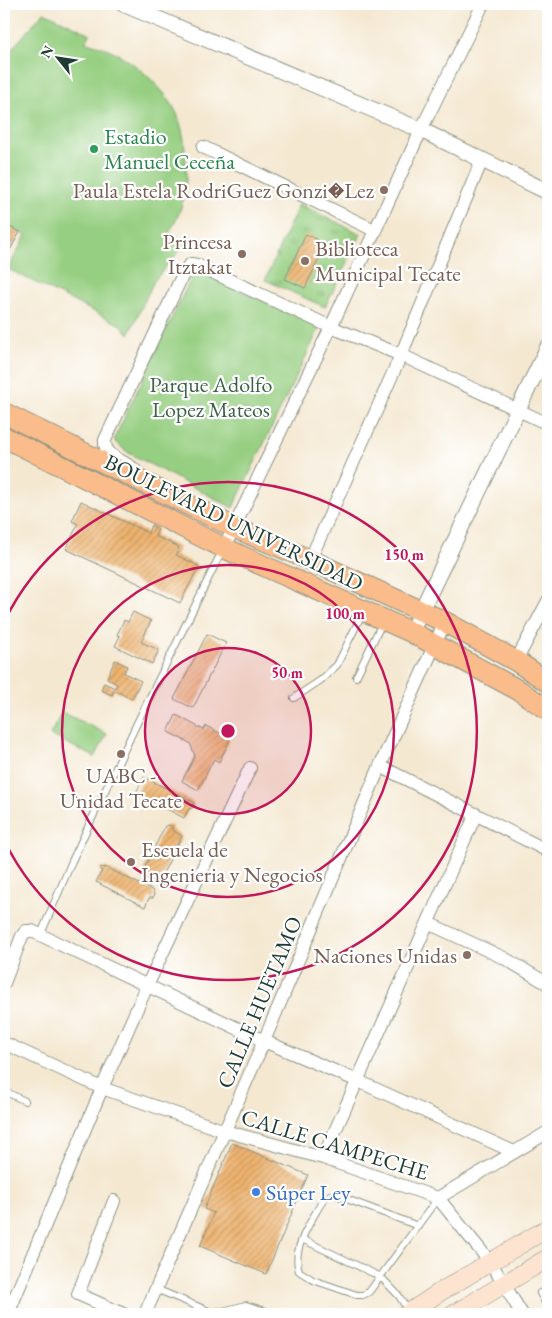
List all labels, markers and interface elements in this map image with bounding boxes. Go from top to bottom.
north arrow [32,32,82,82]
text: N [36,42,58,61]
place label: Estadio Manuel Ceceña [104,122,235,176]
marker: Estadio Manuel Ceceña [88,143,100,155]
place label: Paula Estela RodriGuez Gonzi�Lez [73,176,375,205]
marker: Paula Estela RodriGuez Gonzi�Lez [378,184,390,196]
place label: Princesa Itztakat [163,227,232,281]
place label: Biblioteca Municipal Tecate [315,234,461,288]
marker: Princesa Itztakat [236,248,248,260]
marker: Biblioteca Municipal Tecate [299,255,311,267]
park label: Parque Adolfo Lopez Mateos [150,370,272,424]
street label: BOULEVARD UNIVERSIDAD [100,447,368,598]
text: 150 m [384,545,424,564]
text: 100 m [325,604,365,623]
text: 50 m [271,663,303,682]
centre of rings [219,722,237,740]
marker: UABC - Unidad Tecate [115,748,127,760]
place label: UABC - Unidad Tecate [60,761,183,815]
place label: Escuela de Ingenieria y Negocios [141,835,323,889]
marker: Escuela de Ingenieria y Negocios [125,856,137,868]
street label: CALLE HUETAMO [210,912,309,1093]
place label: Naciones Unidas [314,941,457,970]
marker: Naciones Unidas [461,949,473,961]
street label: CALLE CAMPECHE [238,1102,432,1187]
place label: Súper Ley [266,1178,351,1207]
marker: Súper Ley [250,1186,262,1198]

